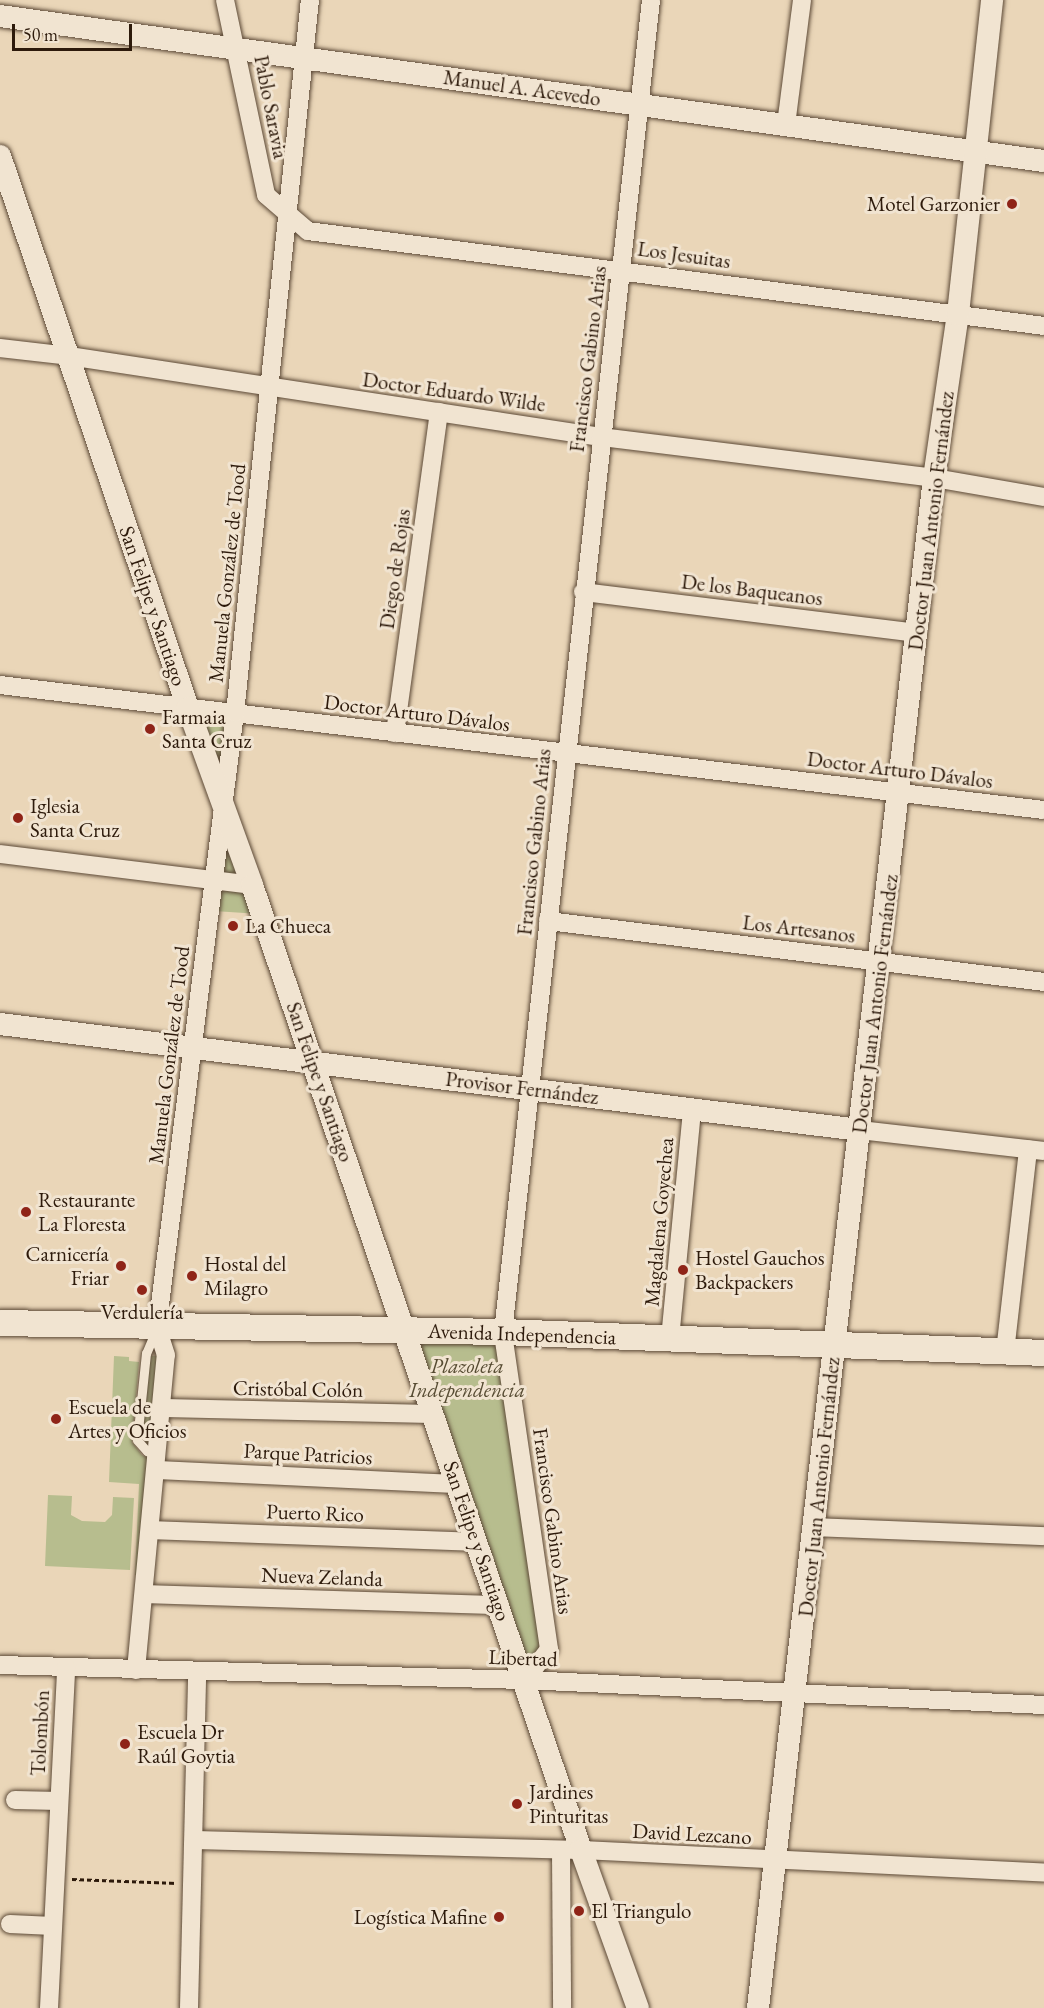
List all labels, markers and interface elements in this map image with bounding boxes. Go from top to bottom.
scale bar [15,12,135,50]
text: 50 m [23,23,58,46]
street label: Pablo Saravia [249,53,293,161]
street label: Manuel A. Acevedo [442,64,602,112]
place label: Motel Garzonier [867,191,1000,217]
marker: Motel Garzonier [1005,197,1019,211]
street label: Los Jesuitas [636,236,732,274]
street label: Francisco Gabino Arias [564,264,612,454]
street label: Doctor Eduardo Wilde [361,367,547,417]
street label: Doctor Juan Antonio Fernández [903,390,959,652]
street label: Manuela González de Tood [203,462,251,684]
street label: Diego de Rojas [374,507,416,631]
street label: San Felipe y Santiago [114,523,192,689]
street label: De los Baqueanos [680,569,824,611]
street label: Doctor Arturo Dávalos [323,689,511,737]
place label: Farmaia Santa Cruz [162,704,251,754]
marker: Farmaia Santa Cruz [143,722,157,736]
street label: Doctor Arturo Dávalos [806,746,994,794]
street label: Francisco Gabino Arias [512,747,556,937]
place label: Iglesia Santa Cruz [30,793,119,843]
marker: Iglesia Santa Cruz [11,811,25,825]
street label: Doctor Juan Antonio Fernández [847,873,903,1135]
street label: Los Artesanos [741,910,857,948]
place label: La Chueca [245,913,331,939]
marker: La Chueca [226,919,240,933]
street label: Manuela González de Tood [143,944,195,1166]
street label: San Felipe y Santiago [281,999,359,1165]
street label: Provisor Fernández [444,1066,600,1110]
street label: Magdalena Goyechea [639,1136,679,1308]
place label: Restaurante La Floresta [38,1187,135,1237]
marker: Restaurante La Floresta [19,1205,33,1219]
place label: Carnicería Friar [26,1241,109,1291]
place label: Hostel Gauchos Backpackers [695,1245,825,1295]
place label: Hostal del Milagro [204,1251,286,1301]
marker: Carnicería Friar [114,1259,128,1273]
marker: Hostel Gauchos Backpackers [676,1263,690,1277]
marker: Hostal del Milagro [185,1269,199,1283]
marker: Verdulería [135,1283,149,1297]
place label: Verdulería [101,1299,183,1325]
street label: Avenida Independencia [427,1318,617,1350]
park label: Plazoleta Independencia [409,1353,525,1403]
street label: Doctor Juan Antonio Fernández [793,1356,845,1618]
street label: Cristóbal Colón [233,1375,363,1403]
place label: Escuela de Artes y Oficios [68,1394,186,1444]
marker: Escuela de Artes y Oficios [49,1412,63,1426]
street label: Francisco Gabino Arias [527,1426,579,1616]
street label: Parque Patricios [243,1438,373,1470]
street label: San Felipe y Santiago [438,1458,516,1624]
street label: Puerto Rico [266,1499,364,1527]
street label: Nueva Zelanda [261,1562,383,1592]
street label: Libertad [488,1644,558,1672]
street label: Tolombón [25,1689,55,1777]
place label: Escuela Dr Raúl Goytia [137,1719,235,1769]
marker: Escuela Dr Raúl Goytia [118,1737,132,1751]
place label: Jardines Pinturitas [529,1779,608,1829]
marker: Jardines Pinturitas [510,1797,524,1811]
street label: David Lezcano [632,1818,752,1850]
place label: El Triangulo [591,1898,691,1924]
place label: Logística Mafine [354,1904,487,1930]
marker: El Triangulo [572,1904,586,1918]
marker: Logística Mafine [492,1910,506,1924]

